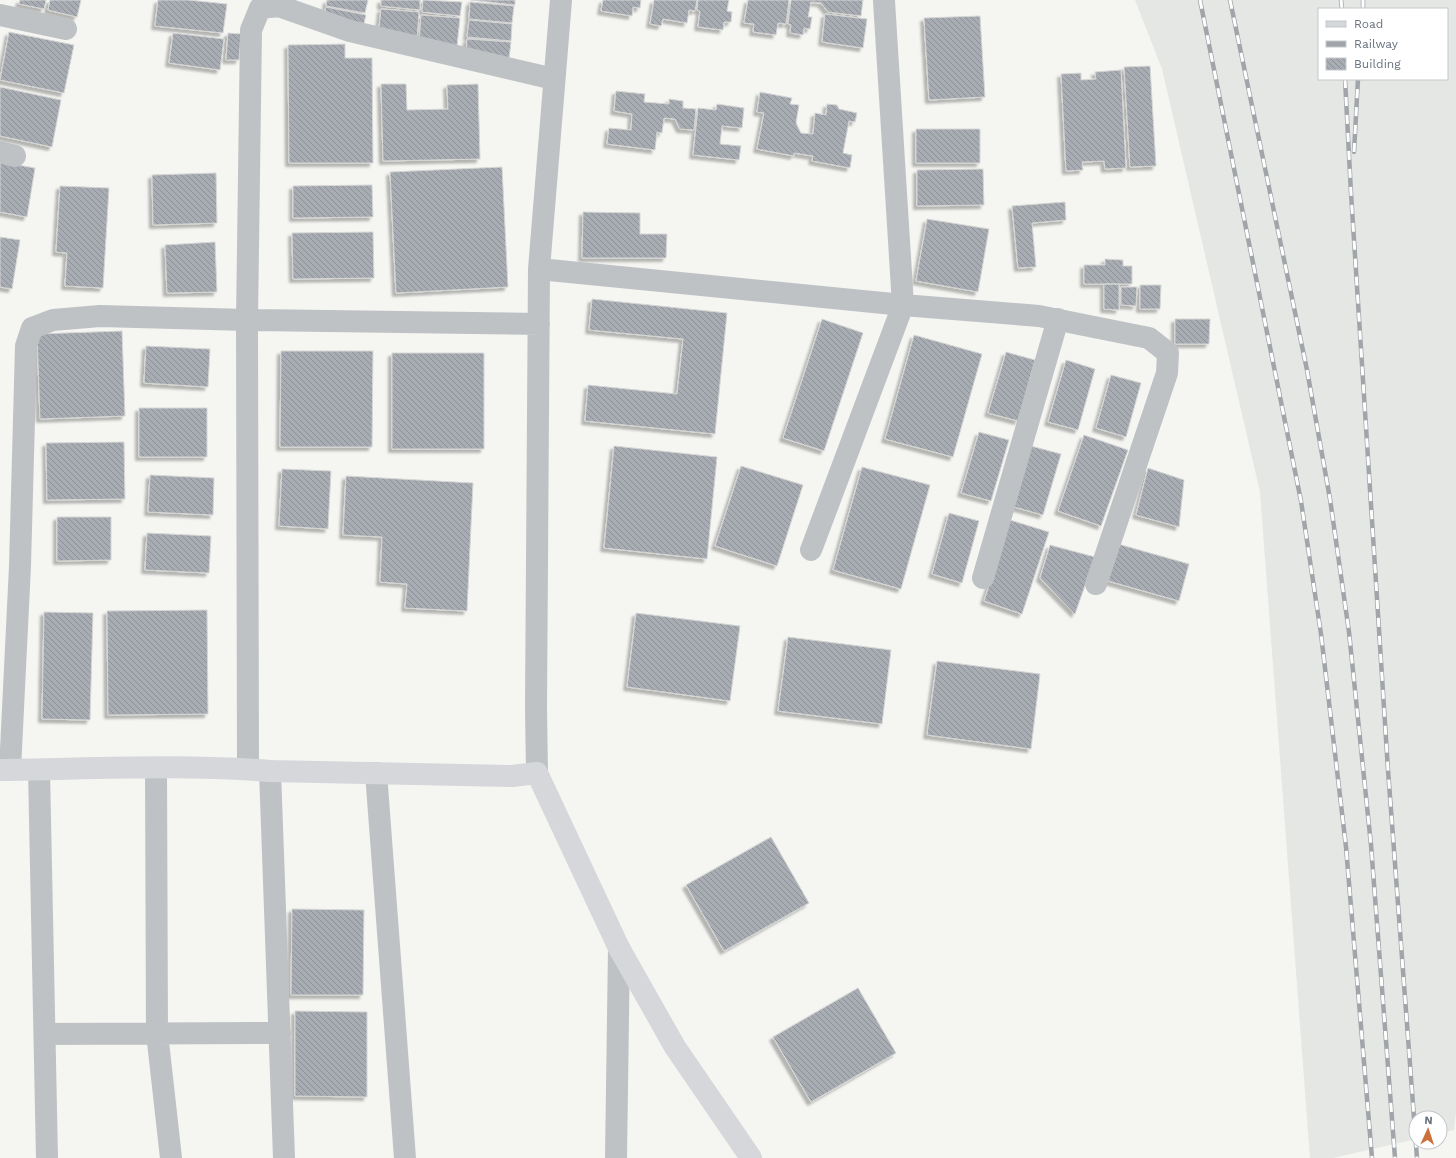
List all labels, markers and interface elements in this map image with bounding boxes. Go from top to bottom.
legend [1318,8,1448,80]
text: Road [1354,17,1383,31]
text: Railway [1354,37,1399,51]
text: Building [1354,57,1401,71]
north arrow [1408,1110,1448,1150]
text: N [1424,1114,1433,1127]

